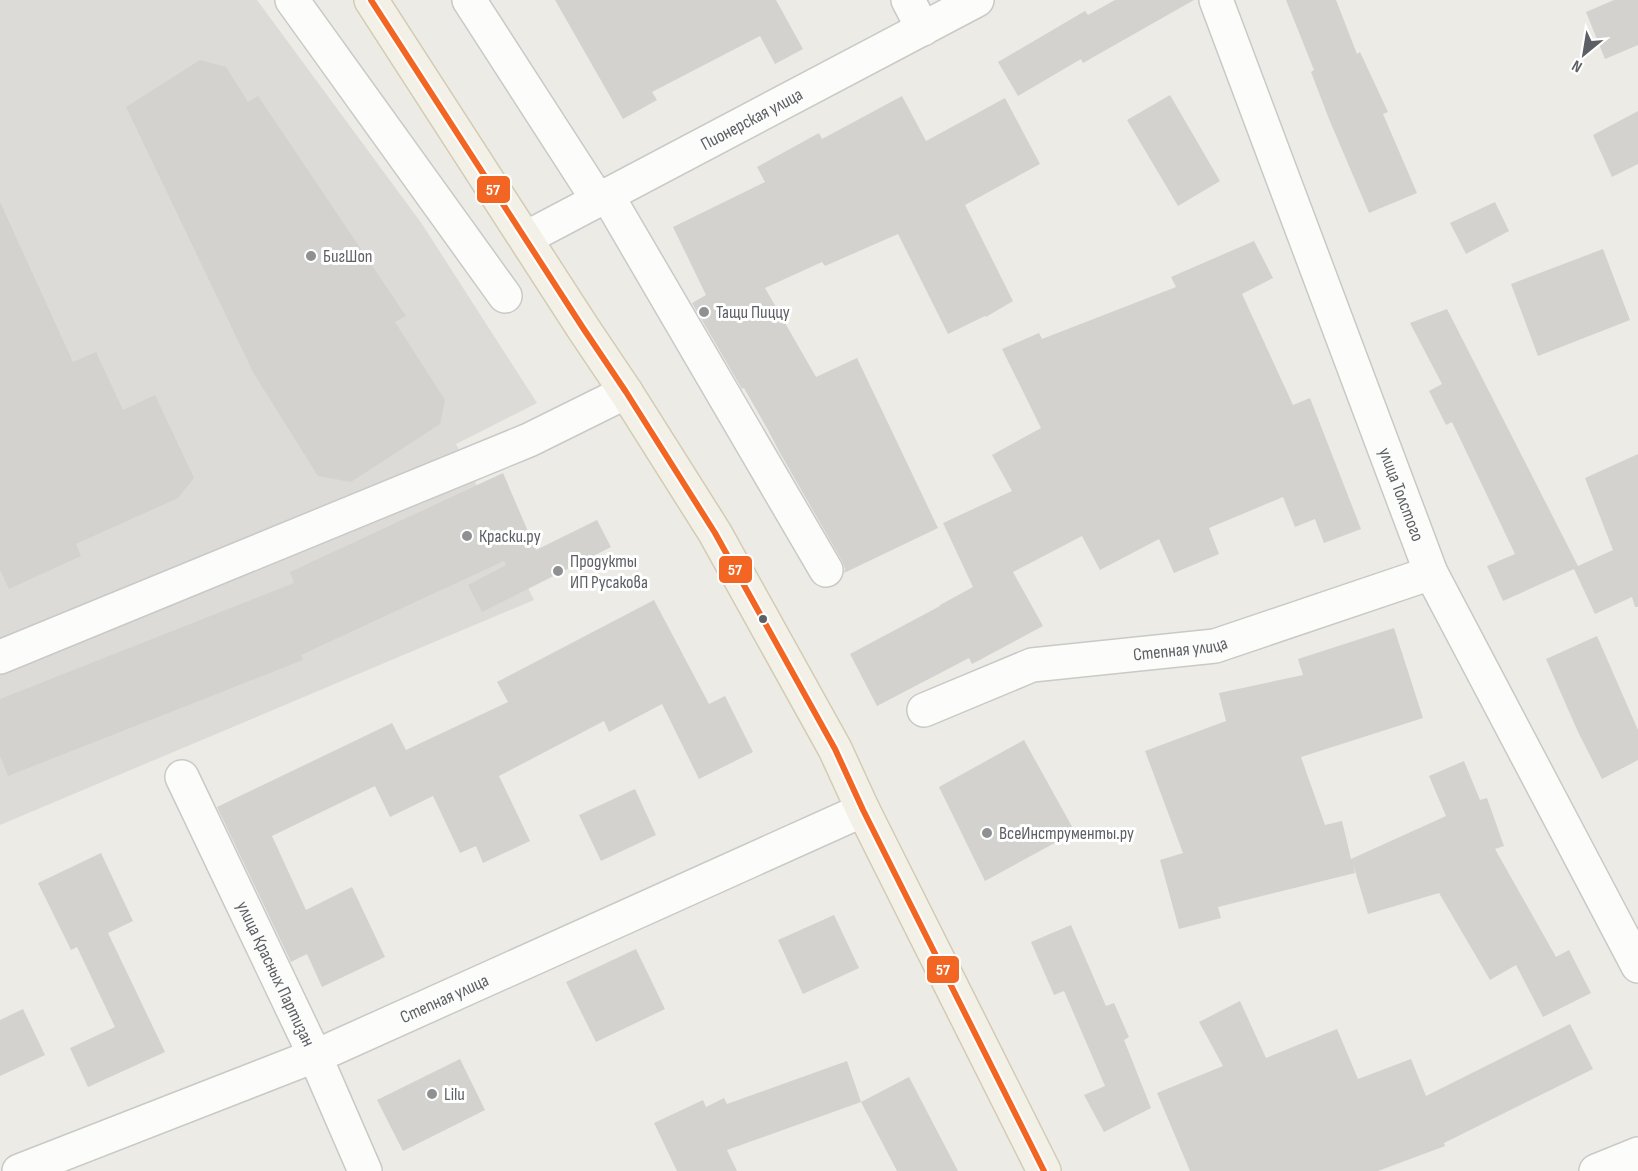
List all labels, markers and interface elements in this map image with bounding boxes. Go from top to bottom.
north arrow [1554,24,1614,84]
text: N [1569,55,1586,76]
street label: Пионерская улица [697,84,806,155]
line badge: 57 [476,175,511,204]
text: 57 [486,181,500,200]
place label: БигШоп [323,246,373,267]
marker: БигШоп [304,249,318,263]
place label: Тащи Пиццу [716,302,790,323]
marker: Тащи Пиццу [697,305,711,319]
street label: улица Толстого [1374,445,1428,544]
place label: Краски.ру [479,526,541,547]
marker: Краски.ру [460,529,474,543]
place label: Продукты ИП Русакова [570,551,648,593]
line badge: 57 [718,555,753,584]
text: 57 [728,561,742,580]
marker: Продукты ИП Русакова [551,564,565,578]
unlabelled marker [757,613,769,625]
street label: Степная улица [1132,633,1230,665]
place label: ВсеИнструменты.ру [999,823,1134,844]
marker: ВсеИнструменты.ру [980,826,994,840]
street label: улица Красных Партизан [232,898,319,1050]
line badge: 57 [926,955,960,984]
text: 57 [936,961,950,980]
street label: Степная улица [397,970,492,1028]
place label: Lilu [444,1084,465,1105]
marker: Lilu [425,1087,439,1101]

